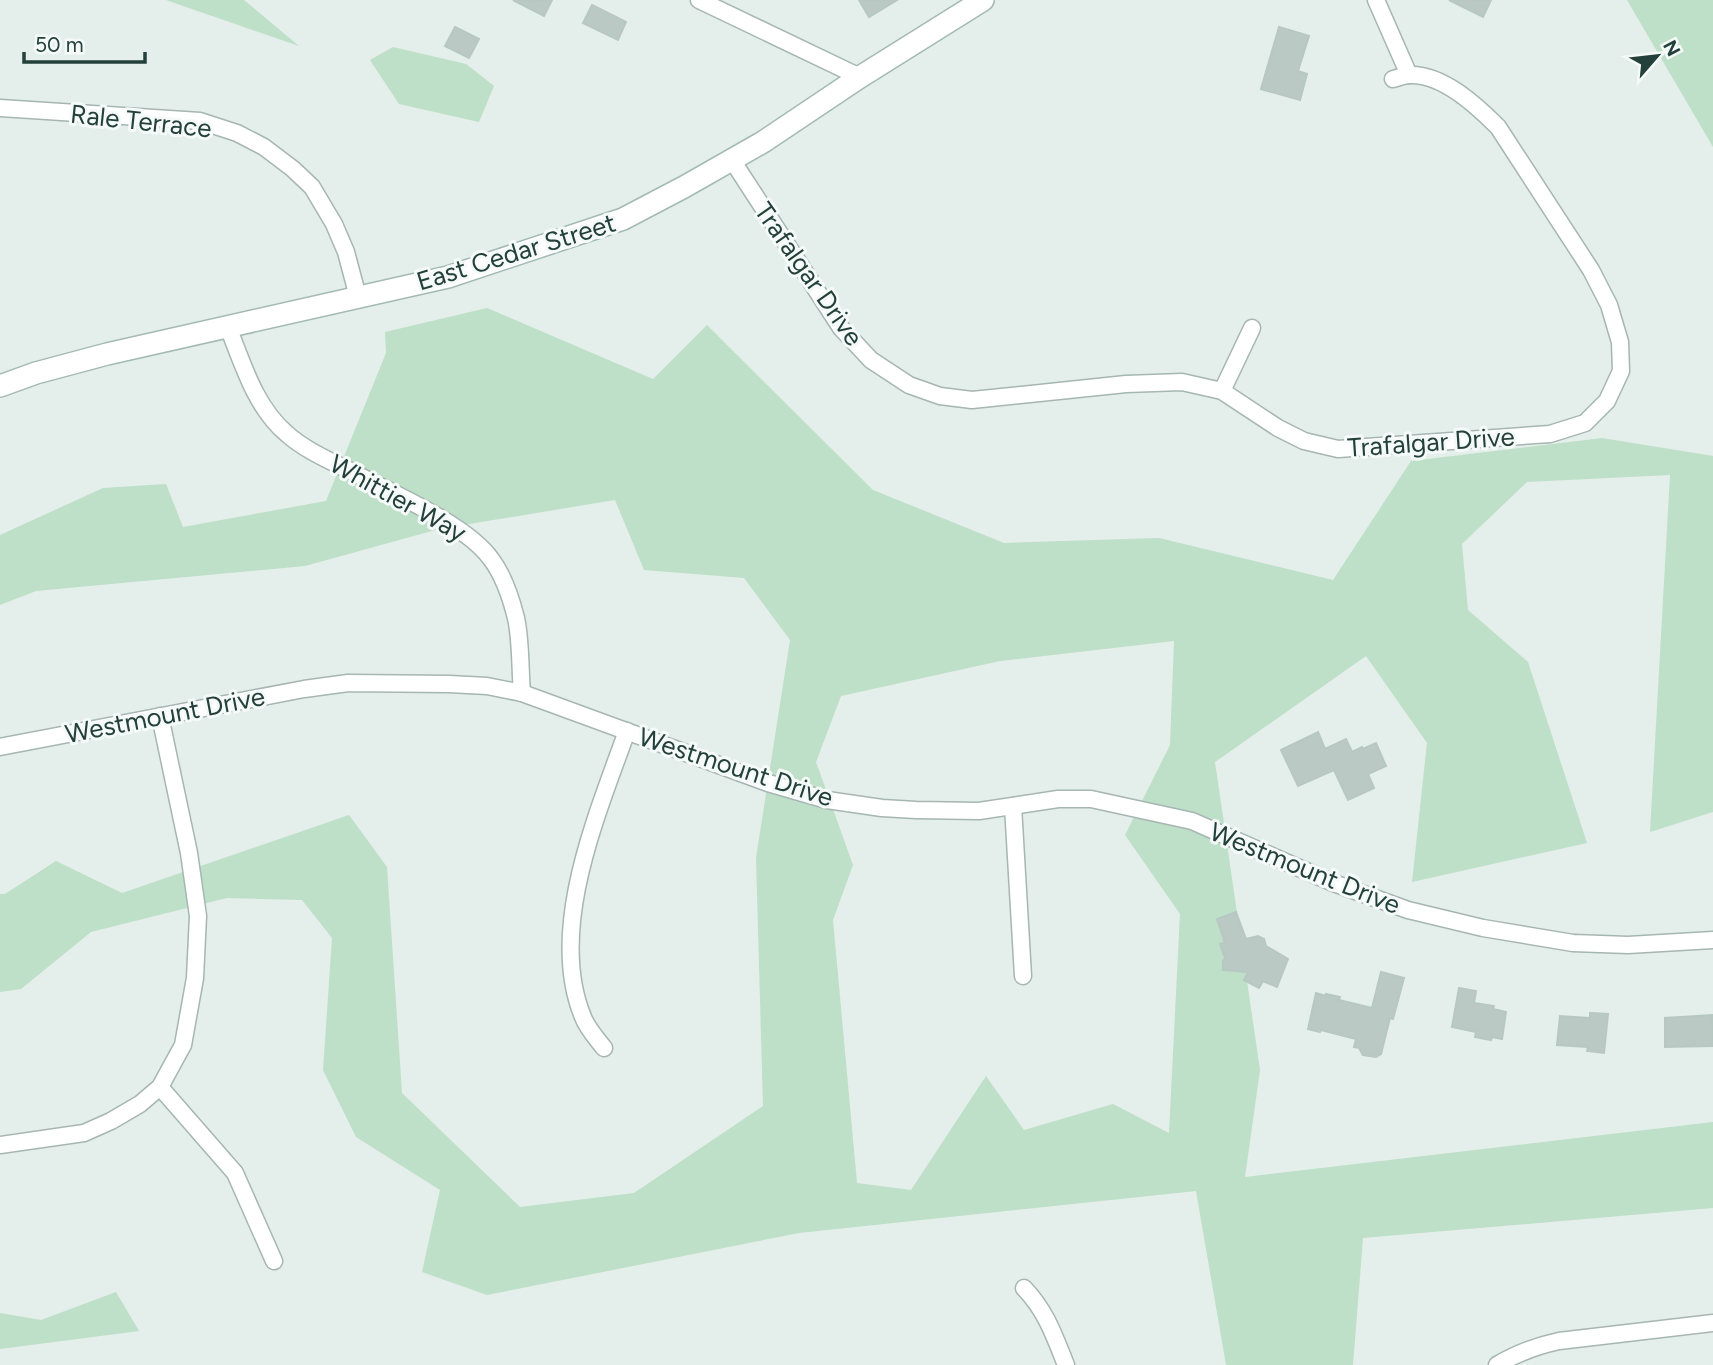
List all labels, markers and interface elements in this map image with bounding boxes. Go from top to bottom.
scale bar [24,21,145,65]
north arrow [1622,21,1692,91]
text: 50 m [35,32,84,57]
text: N [1658,36,1685,60]
street label: Rale Terrace [69,98,213,144]
street label: Trafalgar Drive [748,196,870,352]
street label: East Cedar Street [413,206,620,297]
street label: Trafalgar Drive [1346,420,1516,464]
street label: Whittier Way [324,447,472,549]
street label: Westmount Drive [62,680,268,750]
street label: Westmount Drive [635,720,837,814]
street label: Westmount Drive [1205,815,1405,921]

